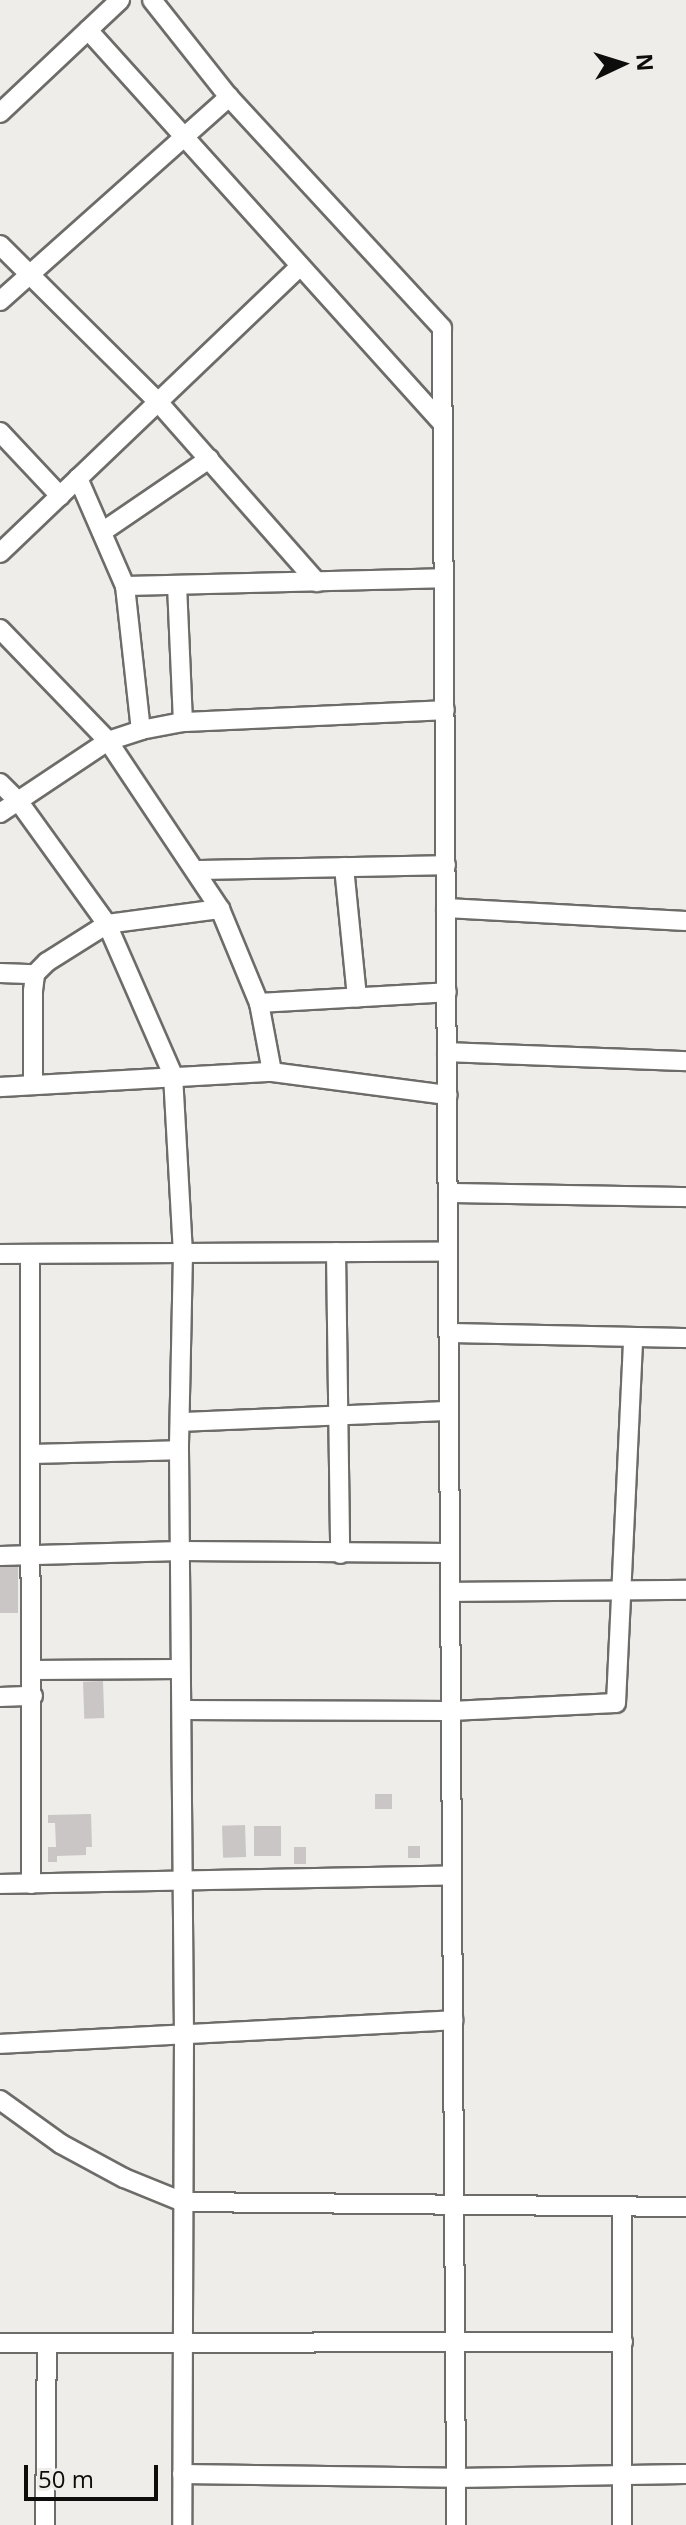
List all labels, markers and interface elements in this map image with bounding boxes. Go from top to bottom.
north arrow [582,24,662,104]
text: N [630,52,662,72]
scale bar [28,2449,162,2499]
text: 50 m [38,2462,94,2495]

